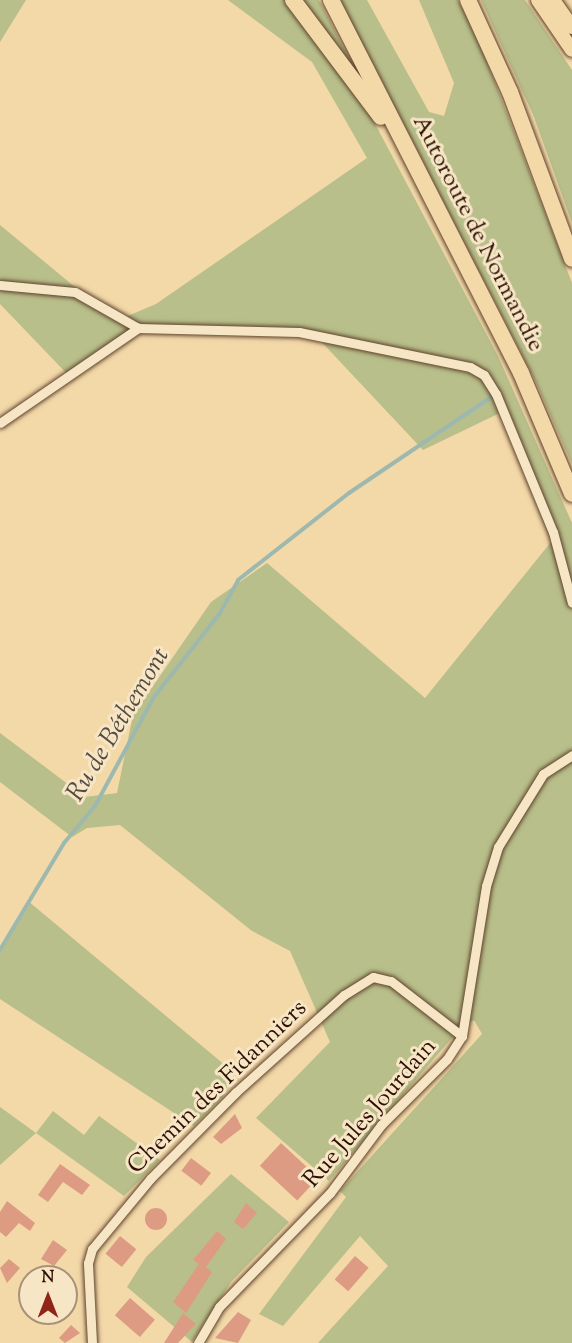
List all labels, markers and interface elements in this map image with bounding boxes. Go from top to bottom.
street label: Autoroute de Normandie [405,111,549,357]
water label: Ru de Béthemont [61,642,177,808]
street label: Chemin des Fidanniers [122,995,314,1181]
street label: Rue Jules Jourdain [298,1034,444,1194]
north arrow [18,1265,78,1325]
text: N [42,1267,54,1290]

